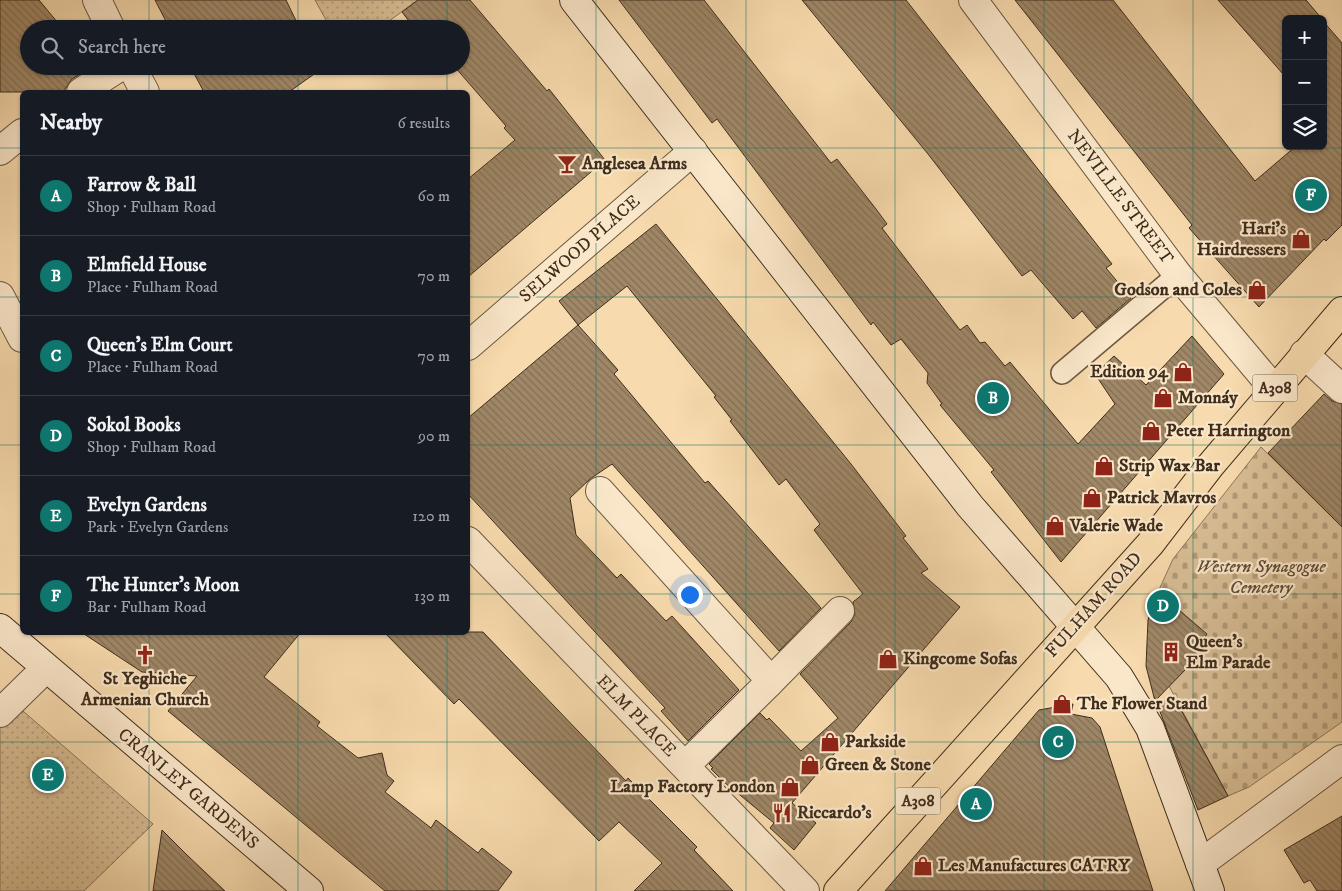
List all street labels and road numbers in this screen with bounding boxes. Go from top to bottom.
street label: NEVILLE STREET [1062,125,1178,269]
street label: SELWOOD PLACE [515,190,645,307]
road number: A308 [1252,374,1298,402]
street label: FULHAM ROAD [1041,548,1147,662]
street label: ELM PLACE [591,670,681,762]
street label: CRANLEY GARDENS [113,724,263,854]
road number: A308 [896,788,940,814]

